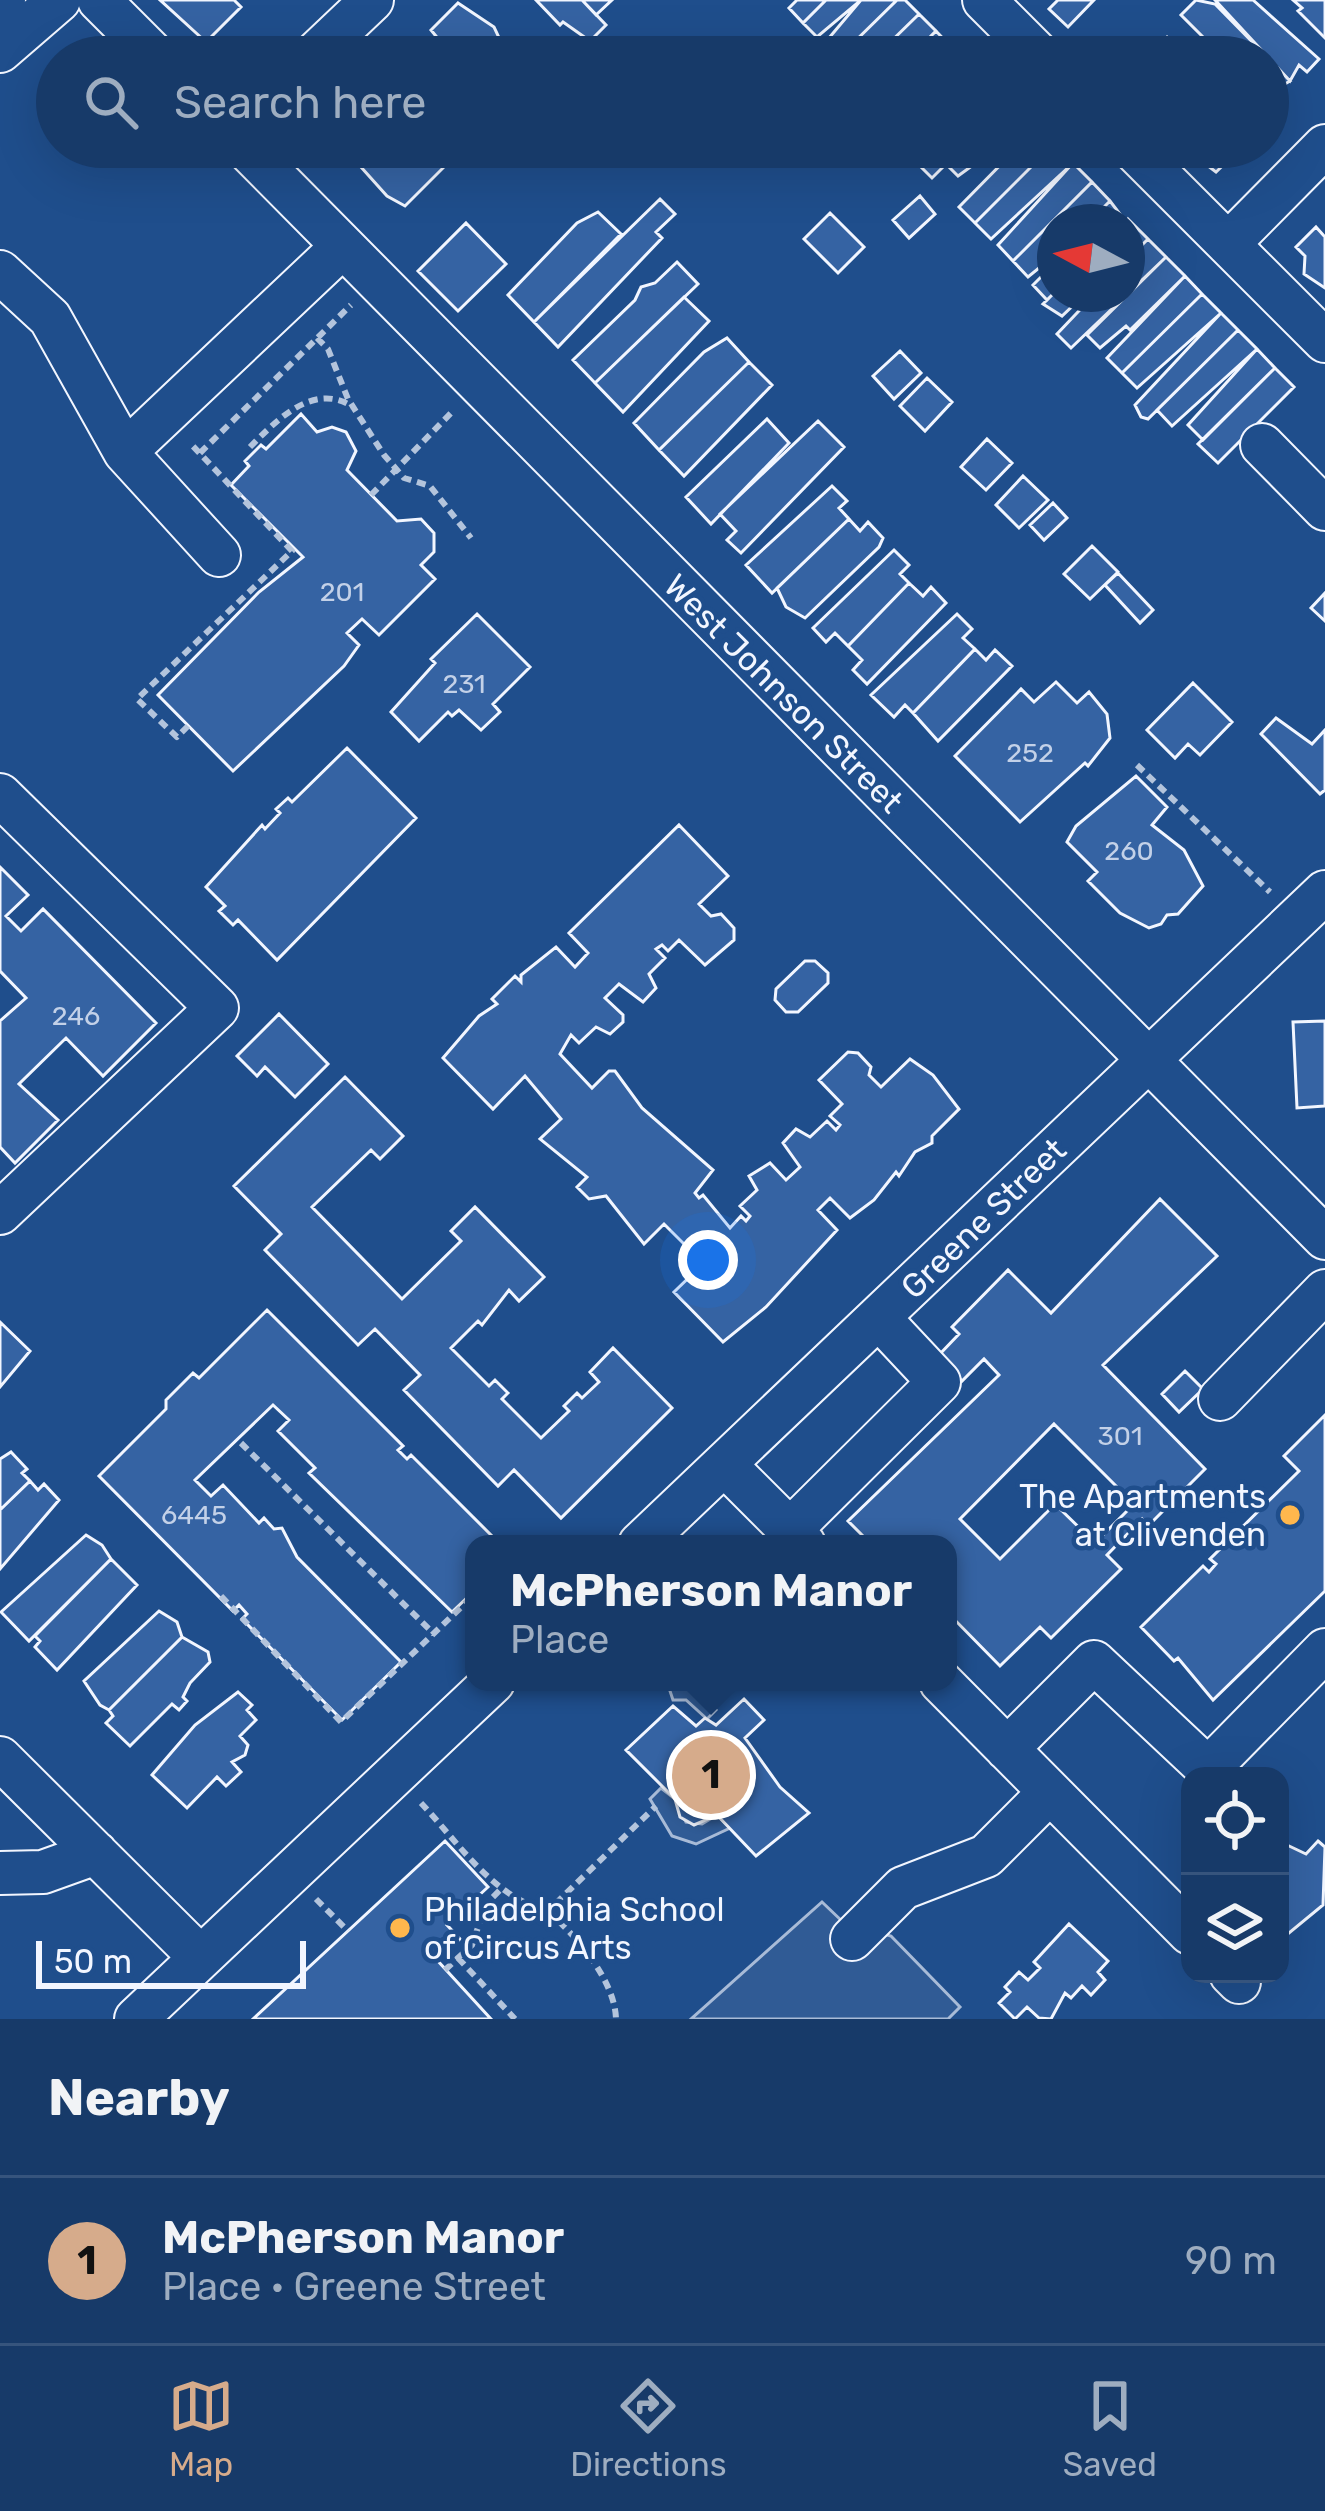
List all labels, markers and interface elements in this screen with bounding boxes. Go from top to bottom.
search box [36,36,1289,168]
icon: search [78,69,144,135]
text: Search here [174,76,426,129]
north arrow [1037,204,1145,312]
street label: West Johnson Street [656,566,911,821]
house number: 201 [320,576,364,608]
house number: 231 [442,668,486,700]
house number: 252 [1006,737,1054,769]
house number: 260 [1104,835,1154,867]
house number: 246 [52,1000,100,1032]
street label: Greene Street [893,1130,1074,1307]
your location [678,1230,738,1290]
house number: 301 [1098,1420,1142,1452]
place label: The Apartments at Clivenden [1019,1477,1266,1554]
house number: 6445 [161,1499,227,1531]
marker: The Apartments at Clivenden [1277,1502,1303,1528]
popup [465,1535,957,1691]
text: McPherson Manor [510,1564,912,1617]
text: Place [510,1617,609,1663]
pin: 1 [672,1730,750,1820]
map controls [1181,1767,1289,1983]
button: locate [1181,1767,1289,1875]
button: layers [1181,1875,1289,1983]
place label: Philadelphia School of Circus Arts [424,1890,724,1967]
marker: Philadelphia School of Circus Arts [387,1915,413,1941]
scale bar [36,1935,306,1988]
text: 50 m [54,1942,132,1981]
text: Nearby [48,2067,230,2128]
text: McPherson Manor [162,2211,564,2264]
text: 1 [77,2238,97,2284]
text: 90 m [1185,2238,1277,2284]
text: Place · Greene Street [162,2264,546,2310]
tab: Map [168,2373,234,2484]
tab: Directions [570,2373,727,2484]
tab: Saved [1063,2373,1157,2484]

